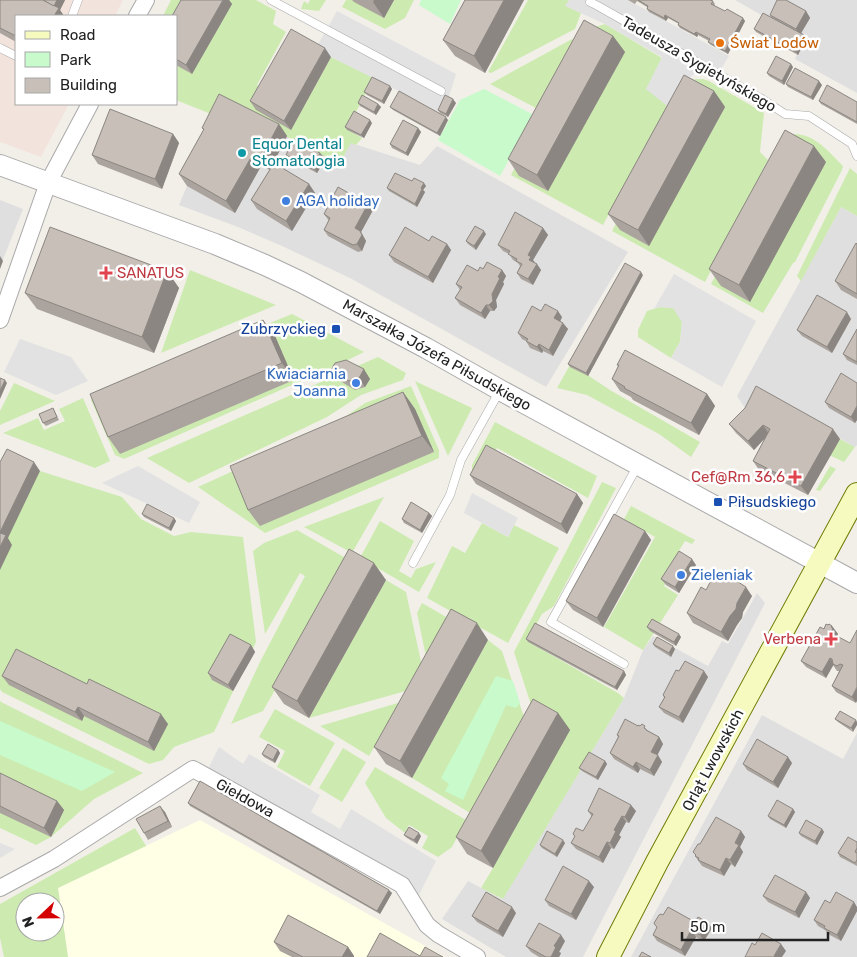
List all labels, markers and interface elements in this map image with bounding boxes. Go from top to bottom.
street label: Tadeusza Sygietyńskiego [618,12,780,116]
legend [15,15,178,105]
text: Road [60,26,96,44]
place label: Świat Lodów [730,34,819,52]
marker: Świat Lodów [714,37,726,49]
text: Park [60,51,91,69]
text: Building [60,76,117,94]
place label: Equor Dental Stomatologia [252,135,345,170]
marker: Equor Dental Stomatologia [236,147,248,159]
place label: AGA holiday [296,192,380,210]
marker: AGA holiday [280,195,292,207]
place label: SANATUS [117,264,184,282]
marker: SANATUS [99,266,113,280]
street label: Marszałka Józefa Piłsudskiego [340,296,534,414]
place label: Zubrzyckieg [241,320,326,338]
marker: Zubrzyckieg [330,323,342,335]
place label: Kwiaciarnia Joanna [267,365,346,400]
marker: Kwiaciarnia Joanna [350,377,362,389]
place label: Cef@Rm 36,6 [691,468,785,486]
marker: Cef@Rm 36,6 [789,471,801,483]
place label: Piłsudskiego [728,493,816,511]
marker: Piłsudskiego [712,496,724,508]
place label: Zieleniak [691,566,753,584]
marker: Zieleniak [675,569,687,581]
place label: Verbena [763,630,821,648]
marker: Verbena [825,633,837,645]
street label: Orląt Lwowskich [678,706,748,814]
street label: Giełdowa [213,775,277,821]
north arrow [15,892,65,942]
scale bar [682,910,828,942]
text: N [19,914,38,930]
text: 50 m [690,918,725,936]

